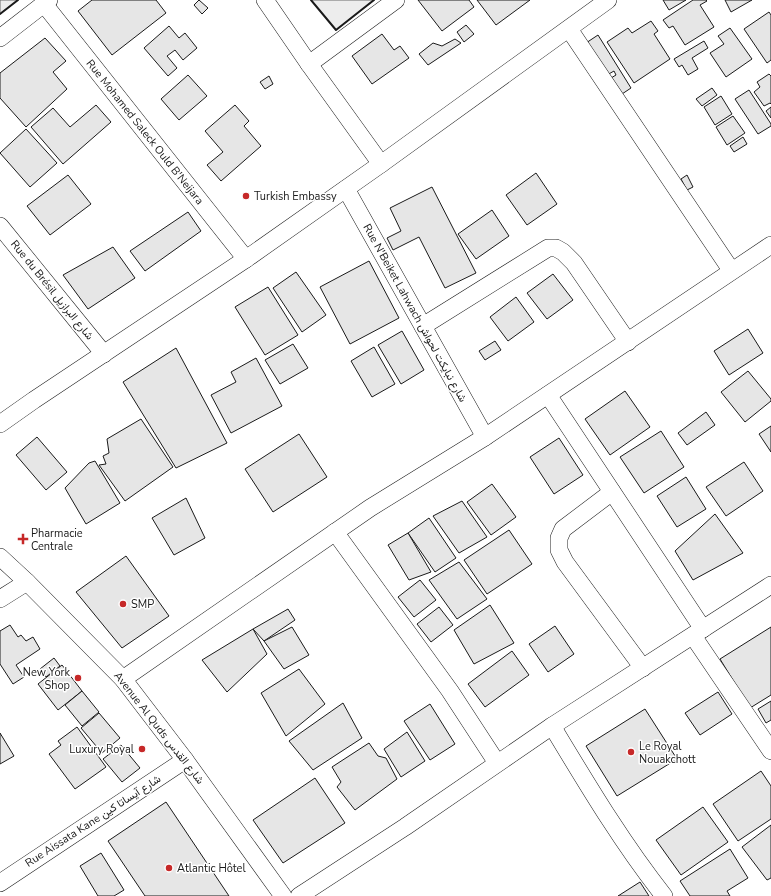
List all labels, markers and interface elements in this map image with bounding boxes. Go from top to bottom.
street label: Rue Mohamed Saleck Ould B'Neijara [83,56,207,208]
place label: Turkish Embassy [254,189,337,204]
marker: Turkish Embassy [241,191,251,201]
street label: Rue N'Beiket Lahwach شارع نبايكت لحواش [360,221,471,405]
street label: Rue du Brésil شارع البرازيل [7,237,97,343]
place label: Pharmacie Centrale [31,526,83,554]
marker: Pharmacie Centrale [18,534,28,544]
place label: SMP [131,597,154,612]
marker: SMP [118,599,128,609]
place label: New York Shop [23,665,70,693]
street label: Avenue Al Quds شارع القدس [110,669,208,787]
marker: New York Shop [73,673,83,683]
place label: Le Royal Nouakchott [639,739,696,767]
place label: Luxury Royal [69,742,135,757]
marker: Luxury Royal [137,744,147,754]
marker: Le Royal Nouakchott [626,747,636,757]
street label: Rue Aissata Kane شارع آيساتا كين [22,771,164,871]
place label: Atlantic Hôtel [177,861,246,876]
marker: Atlantic Hôtel [164,863,174,873]

